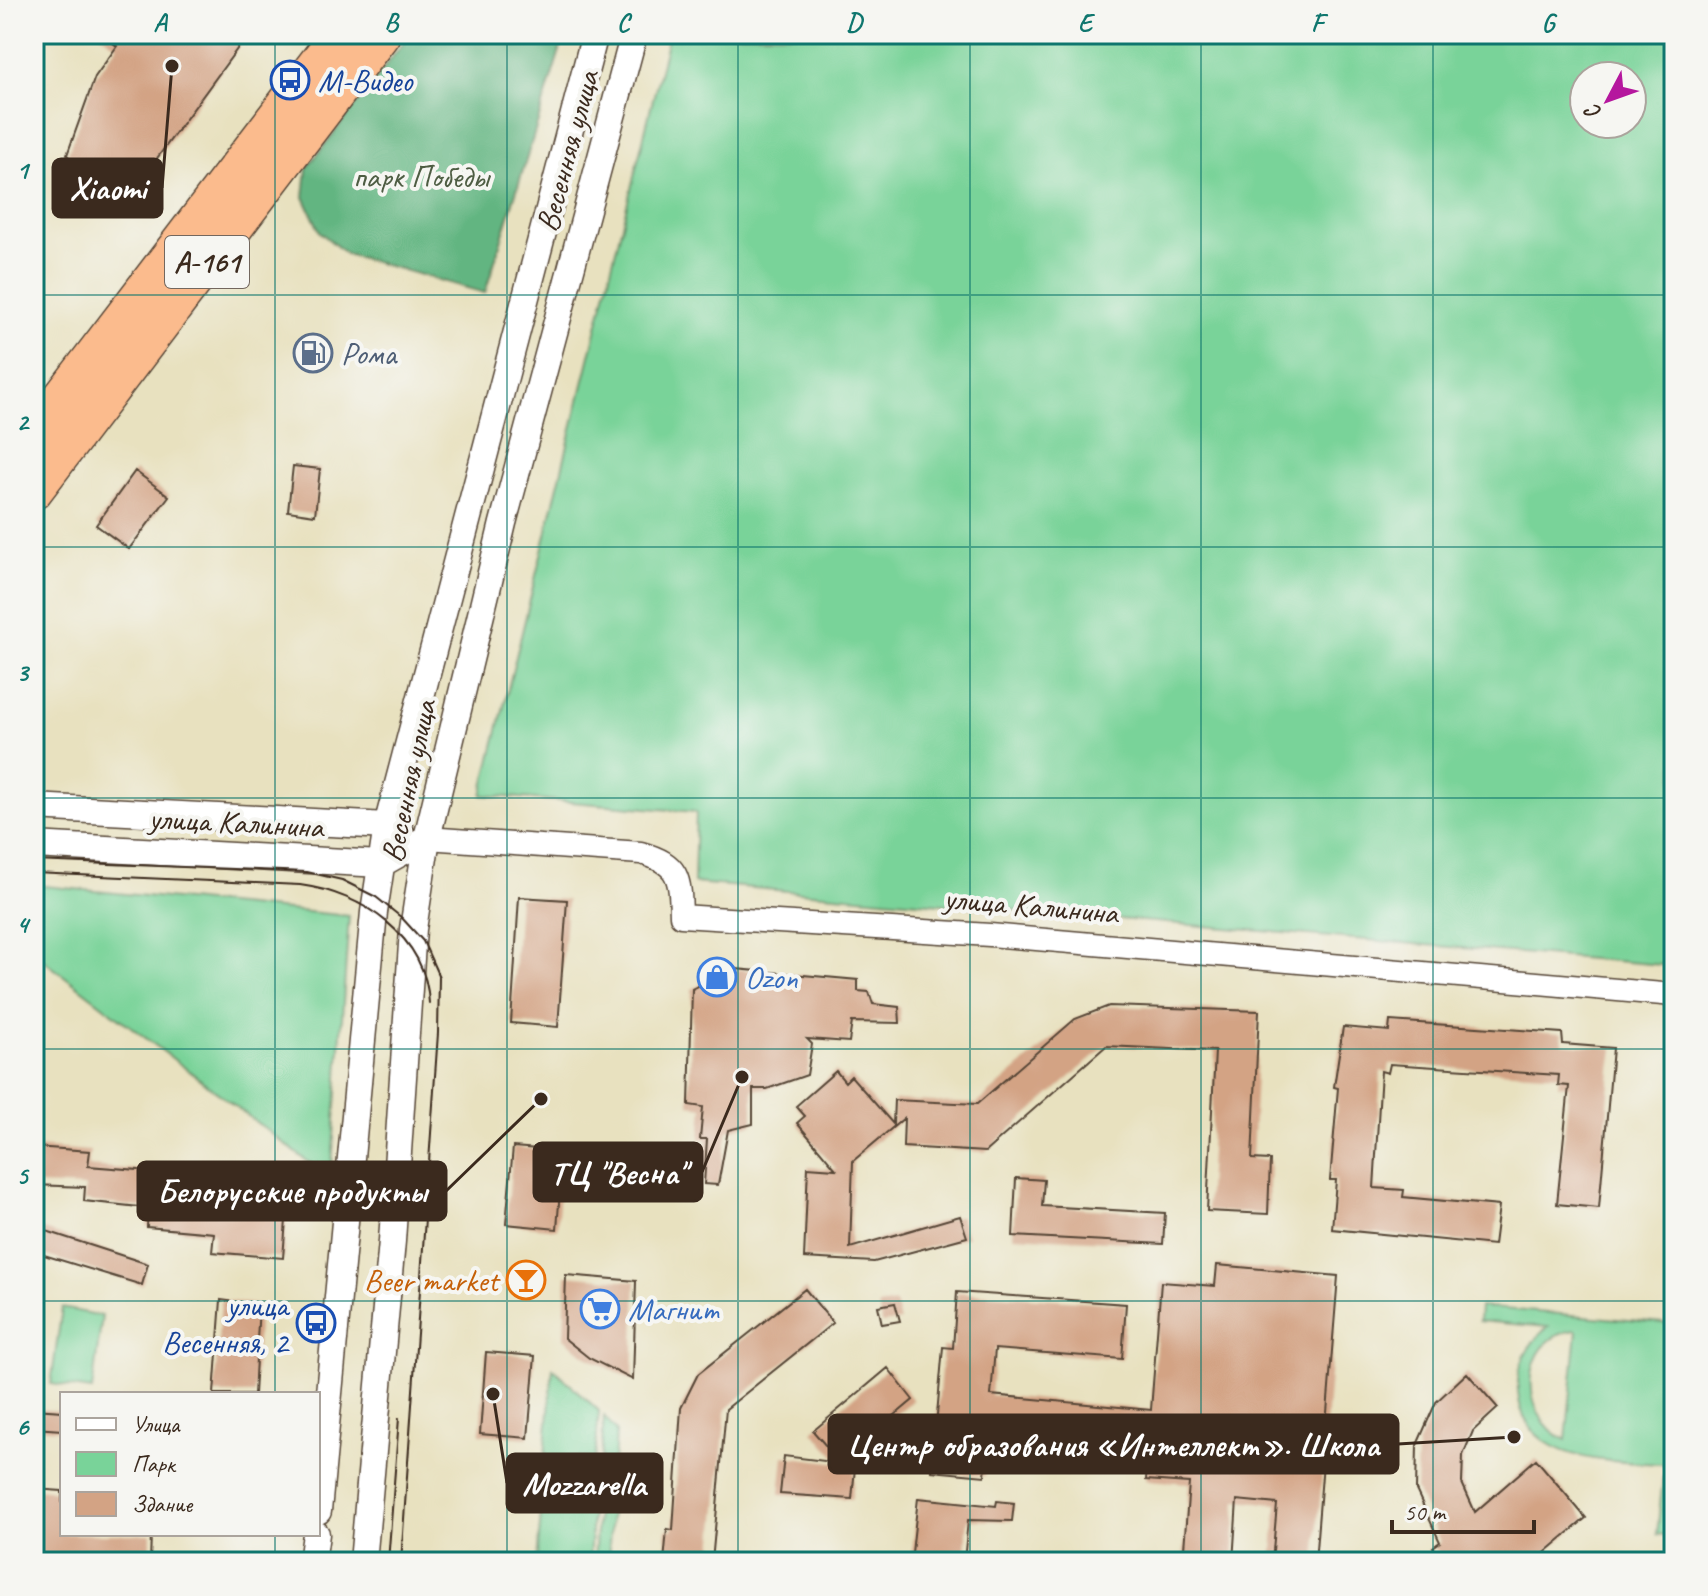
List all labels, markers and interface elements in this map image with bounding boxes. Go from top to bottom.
text: A [153,6,168,39]
text: B [384,6,400,39]
text: C [617,6,633,39]
text: D [846,6,864,39]
text: E [1078,6,1096,39]
text: F [1311,6,1329,39]
text: G [1542,6,1558,39]
bus stop icon: М-Видео [269,59,311,101]
place label: М-Видео [318,60,414,101]
north arrow [1568,60,1648,140]
street label: Весенняя улица [526,64,609,236]
text: С [1577,97,1608,126]
text: 1 [16,154,31,187]
park label: парк Победы [353,156,491,197]
callout: Xiaomi [53,159,162,217]
text: Xiaomi [69,166,151,209]
road number: А-161 [165,236,249,288]
fuel station icon: Рома [292,332,334,374]
place label: Рома [341,333,398,374]
text: 2 [16,405,30,438]
text: 3 [16,656,30,689]
street label: Весенняя улица [371,694,446,866]
street label: улица Калинина [146,797,326,848]
street label: улица Калинина [940,877,1122,934]
text: 4 [16,908,31,941]
shop icon: Ozon [696,956,738,998]
place label: Ozon [745,957,798,998]
callout: ТЦ "Весна" [534,1143,702,1201]
text: ТЦ "Весна" [550,1151,693,1194]
text: 5 [16,1159,30,1192]
callout: Белорусские продукты [138,1162,446,1220]
text: Белорусские продукты [157,1169,430,1212]
bar icon: Beer market [505,1259,547,1301]
place label: Beer market [364,1260,501,1301]
place label: улица Весенняя, 2 [162,1285,291,1363]
supermarket icon: Магнит [579,1288,621,1330]
place label: Магнит [628,1289,720,1330]
bus stop icon: улица Весенняя, 2 [295,1302,337,1344]
legend [60,1392,320,1536]
text: Улица [132,1409,181,1439]
text: 6 [16,1410,30,1443]
callout: Центр образования «Интеллект». Школа [829,1415,1398,1473]
text: Центр образования «Интеллект». Школа [847,1423,1381,1466]
text: Парк [132,1449,177,1479]
callout: Mozzarella [507,1454,662,1512]
text: Mozzarella [522,1462,648,1505]
scale bar [1392,1484,1534,1534]
text: Здание [132,1489,194,1519]
text: 50 m [1404,1497,1447,1527]

